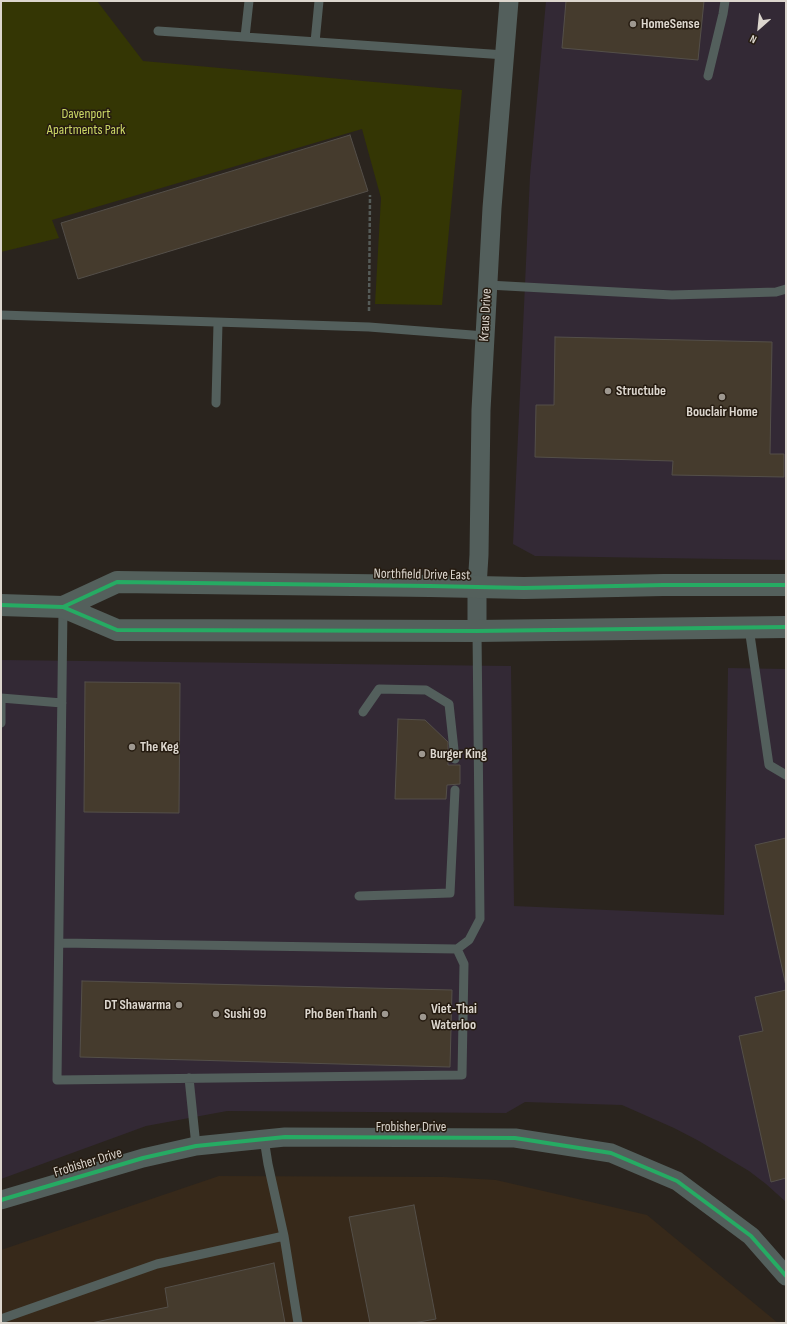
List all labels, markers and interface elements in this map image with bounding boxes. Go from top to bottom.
north arrow [739,8,779,48]
place label: HomeSense [641,16,700,32]
marker: HomeSense [628,19,638,29]
text: N [748,32,759,46]
park label: Davenport Apartments Park [47,106,125,138]
street label: Kraus Drive [476,288,496,342]
place label: Structube [616,383,666,399]
marker: Structube [603,386,613,396]
marker: Bouclair Home [717,392,727,402]
place label: Bouclair Home [686,404,758,420]
street label: Northfield Drive East [373,566,471,584]
place label: The Keg [140,739,179,755]
marker: The Keg [127,742,137,752]
place label: Burger King [430,746,487,762]
marker: Burger King [417,749,427,759]
place label: DT Shawarma [104,997,171,1013]
marker: DT Shawarma [174,1000,184,1010]
place label: Viet-Thai Waterloo [431,1001,477,1034]
place label: Sushi 99 [224,1006,266,1022]
place label: Pho Ben Thanh [305,1006,377,1022]
marker: Sushi 99 [211,1009,221,1019]
marker: Pho Ben Thanh [380,1009,390,1019]
marker: Viet-Thai Waterloo [418,1012,428,1022]
street label: Frobisher Drive [376,1119,446,1135]
street label: Frobisher Drive [52,1145,124,1181]

